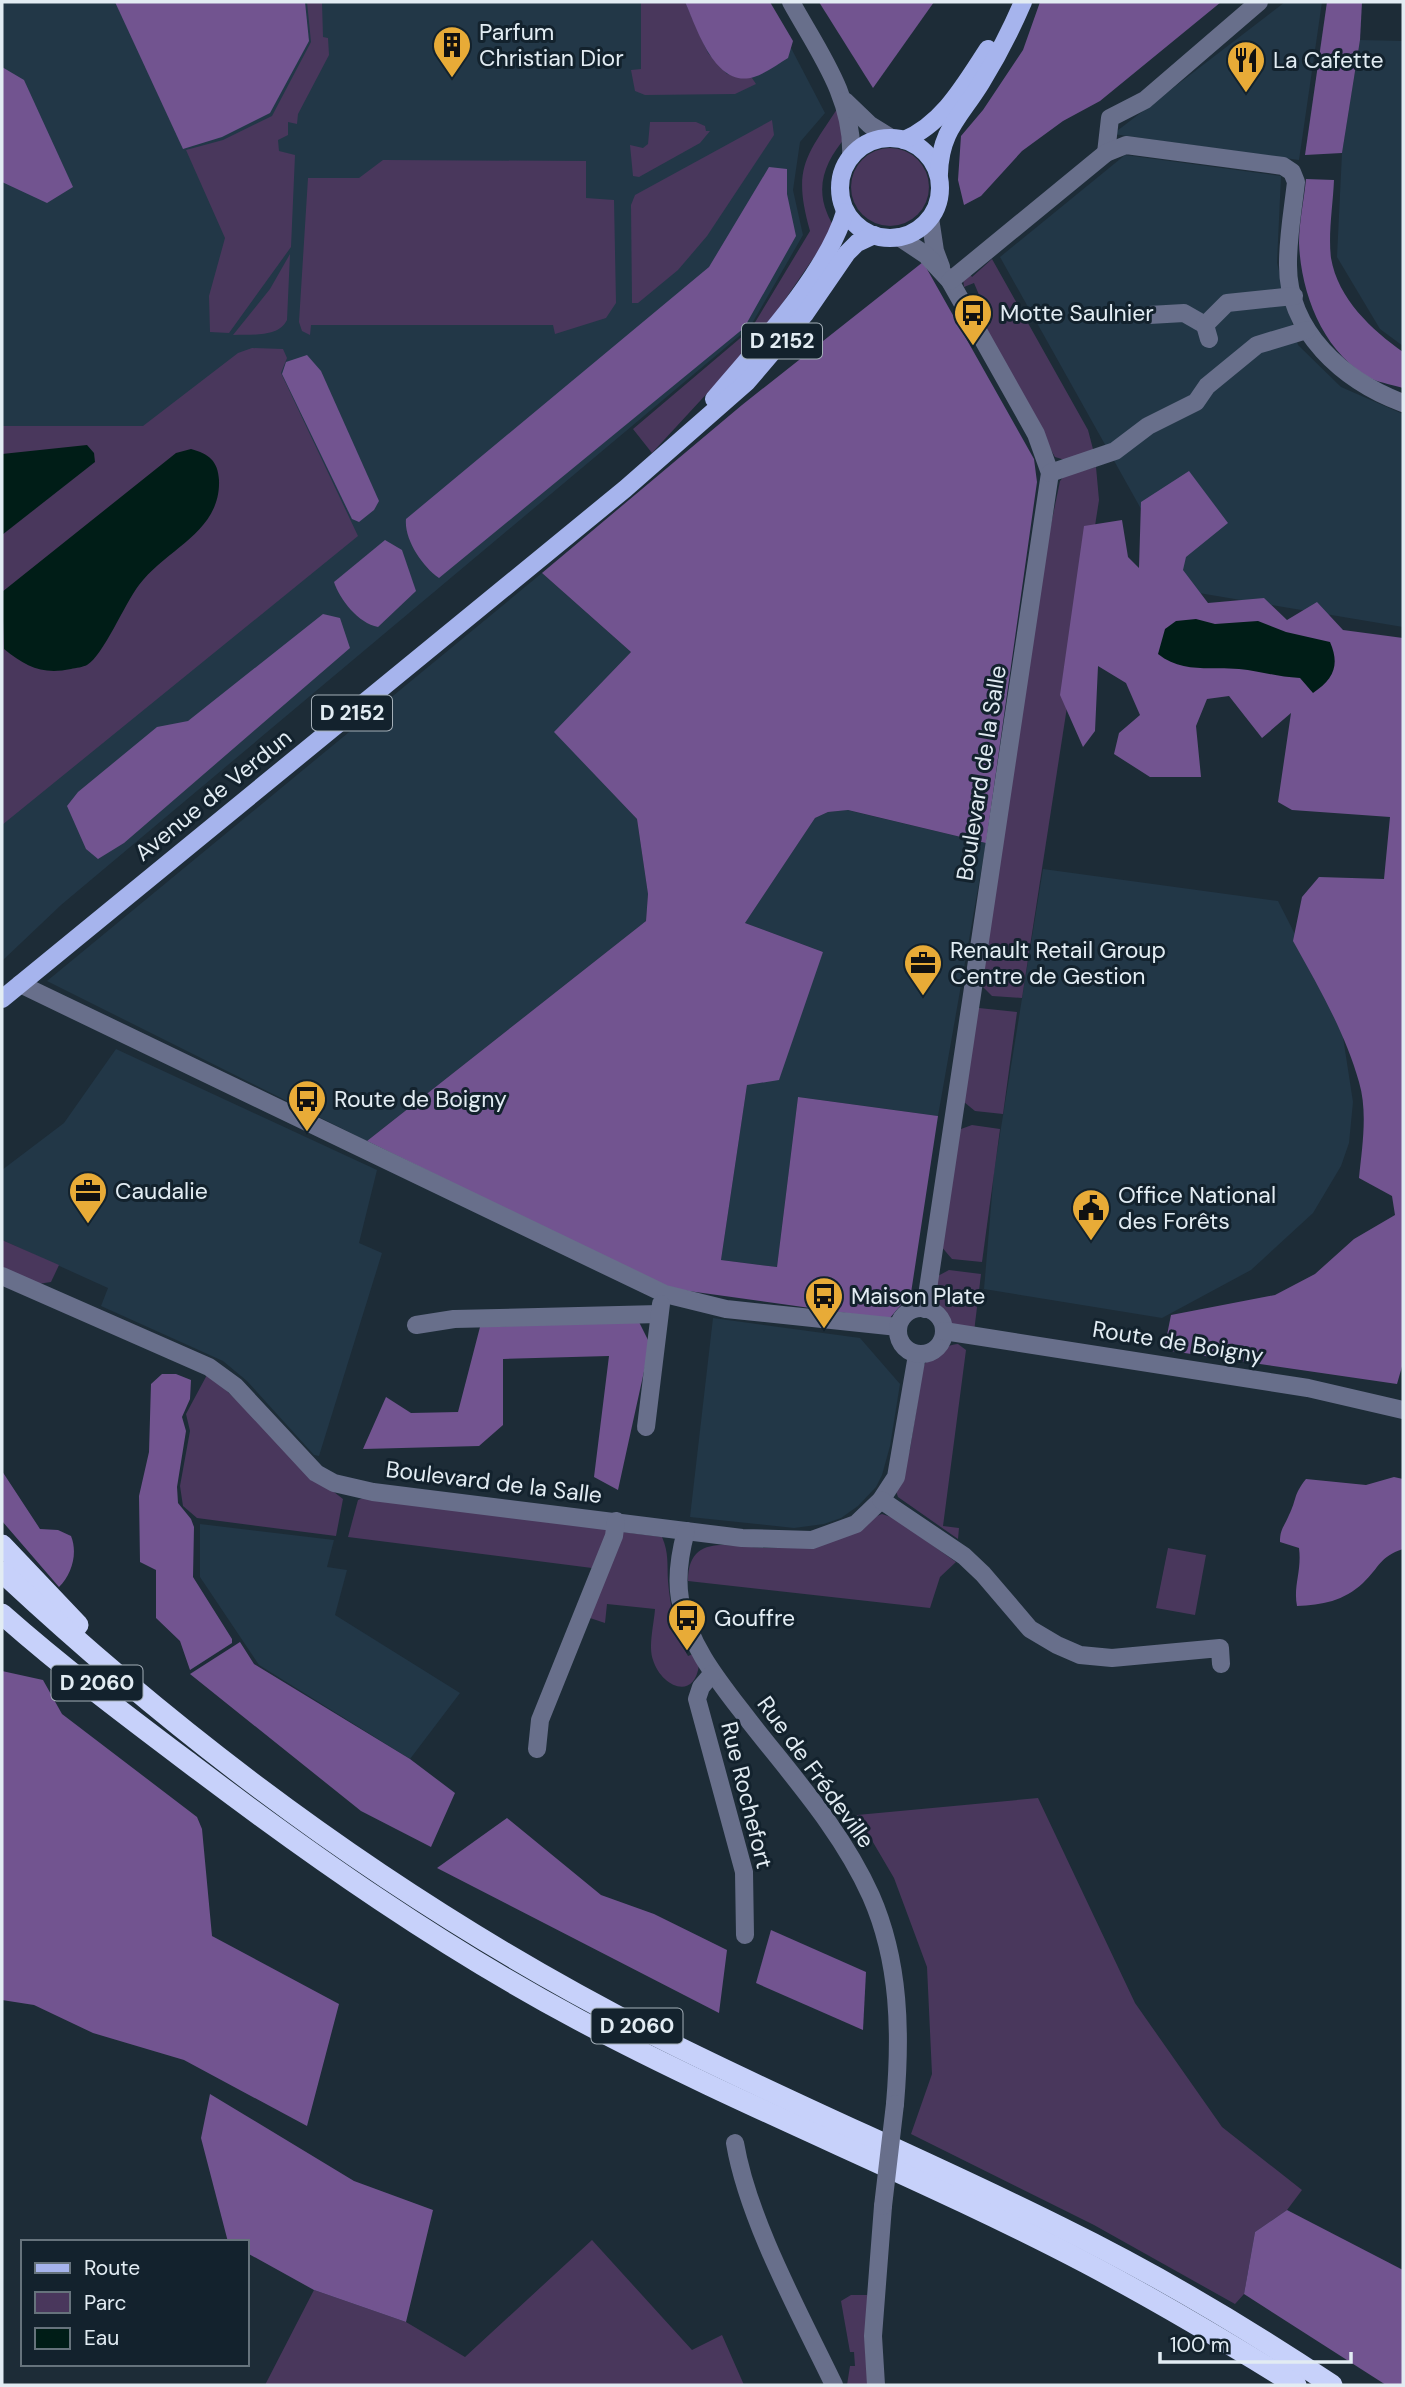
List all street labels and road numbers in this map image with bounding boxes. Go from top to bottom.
road number: D 2152 [742,324,822,358]
street label: Boulevard de la Salle [949,663,1013,883]
road number: D 2152 [312,696,392,730]
street label: Avenue de Verdun [128,722,298,868]
street label: Route de Boigny [1090,1314,1266,1370]
street label: Boulevard de la Salle [384,1454,604,1510]
road number: D 2060 [52,1666,142,1700]
street label: Rue de Frédeville [751,1690,881,1854]
street label: Rue Rochefort [714,1718,780,1872]
road number: D 2060 [592,2008,682,2044]

